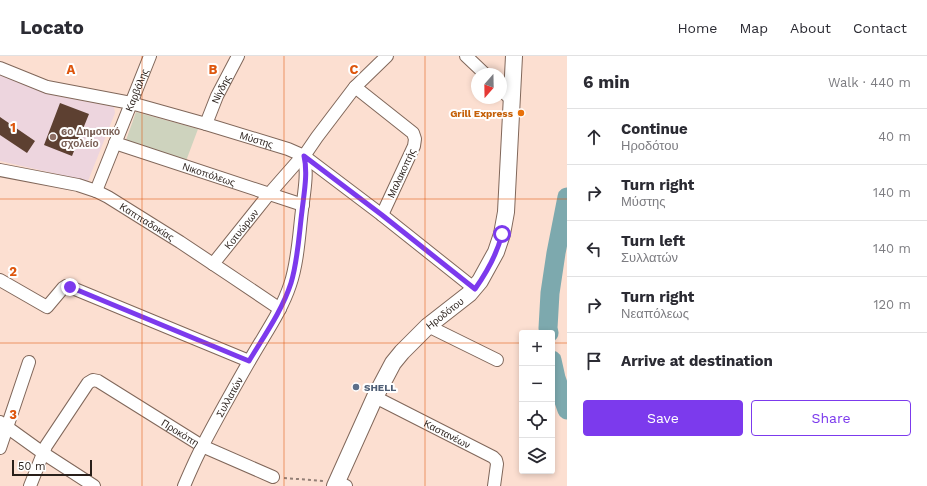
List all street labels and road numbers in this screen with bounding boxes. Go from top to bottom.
street label: Καρβάλης [123,67,150,113]
street label: Νίγδης [210,73,233,105]
street label: Μύστης [238,130,275,150]
street label: Μαλακοπής [385,147,418,200]
street label: Νικοπόλεως [181,161,237,188]
street label: Καππαδοκίας [118,201,176,243]
street label: Κοτυώρων [222,207,261,251]
street label: Ηροδότου [424,296,466,331]
street label: Συλλατών [214,375,245,419]
street label: Προκόπη [160,417,201,449]
street label: Καστανέων [422,418,472,450]

